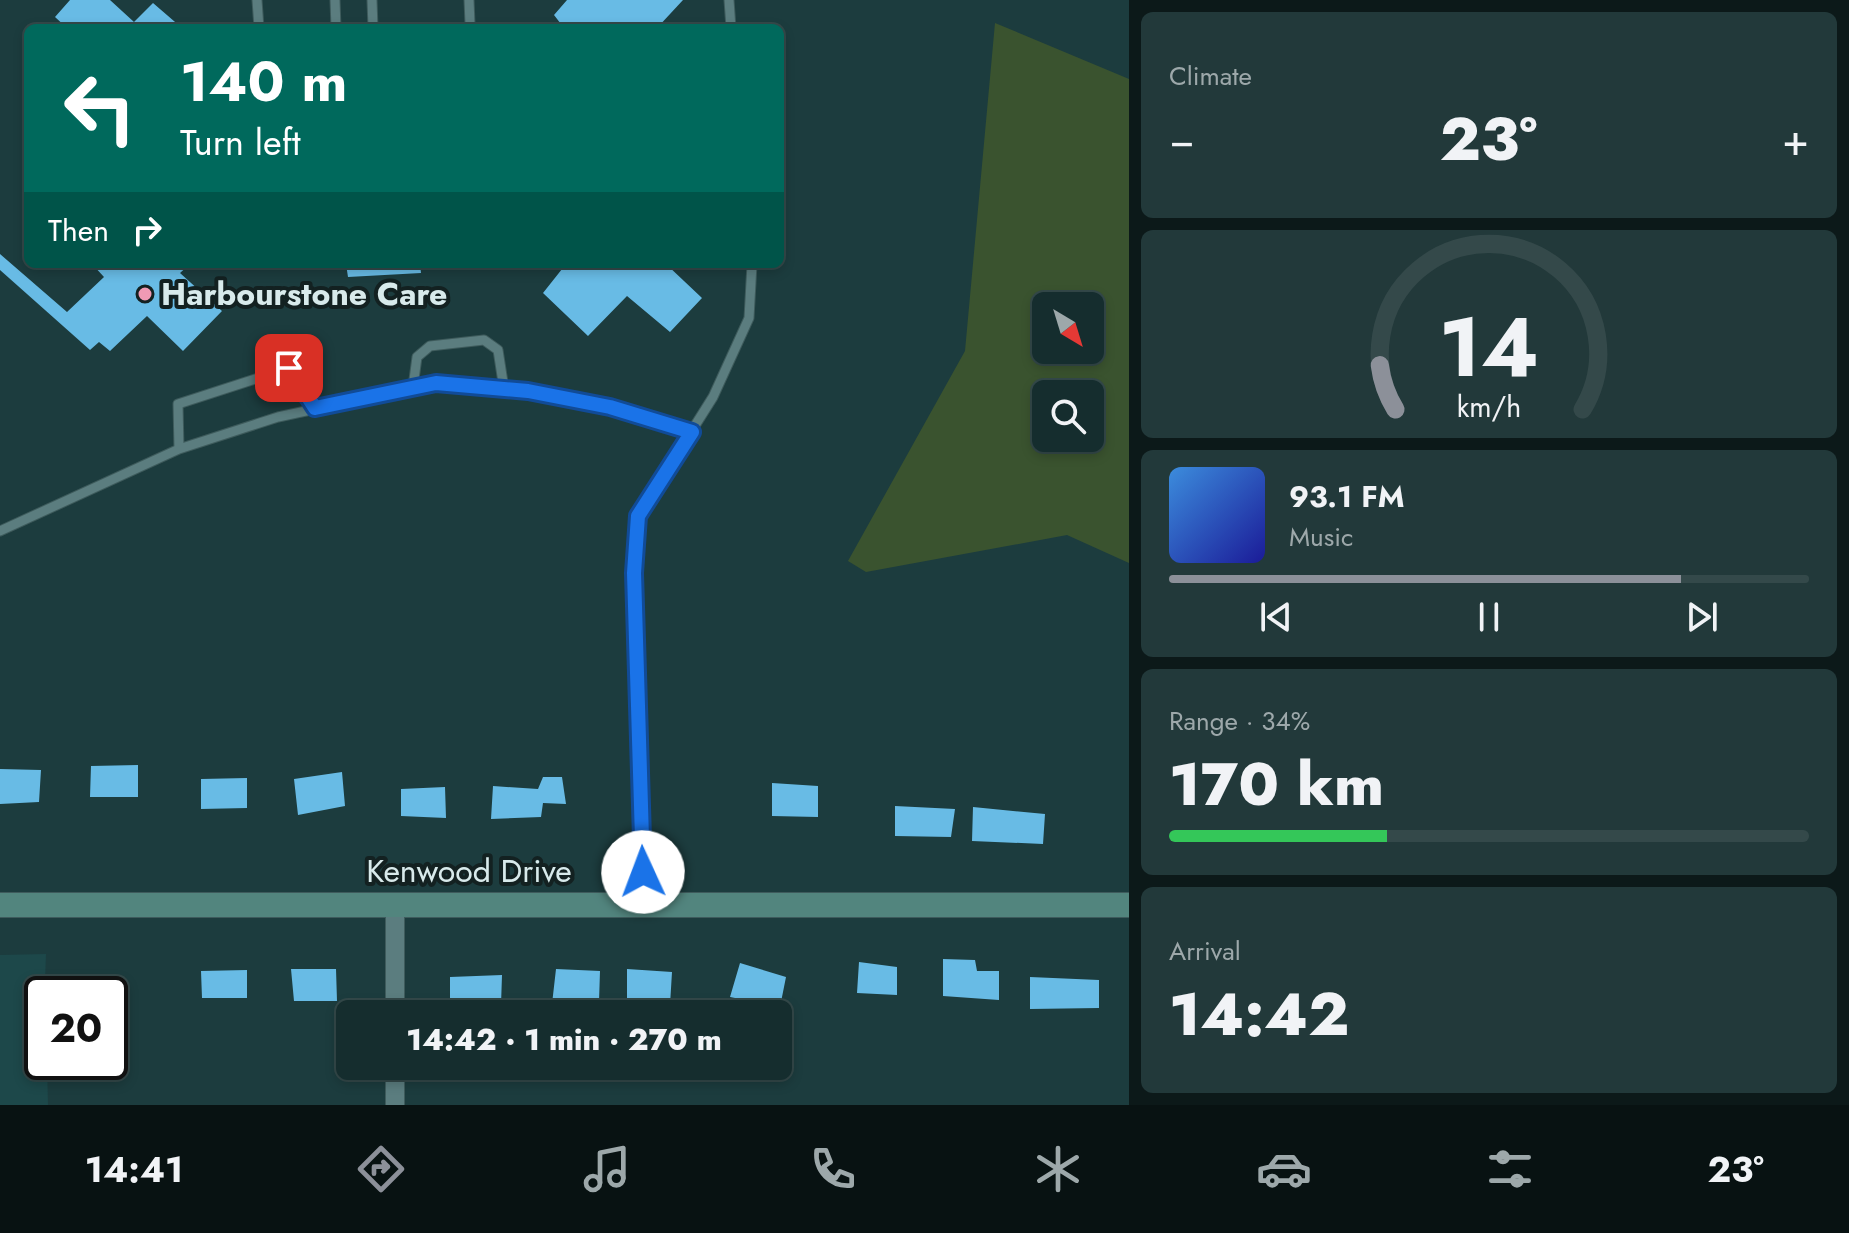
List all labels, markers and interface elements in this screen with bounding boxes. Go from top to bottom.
text: 140 m [180,41,347,122]
icon: left [48,56,152,160]
text: Climate [1169,57,1252,95]
text: 23° [1440,96,1537,183]
text: − [1169,108,1195,172]
text: + [1782,108,1809,172]
text: Turn left [180,116,301,168]
icon: right [125,208,169,252]
text: Then [48,209,109,252]
place label: Harbourstone Care [161,271,447,317]
marker: Harbourstone Care [136,285,154,303]
text: 14 [1439,287,1539,407]
north arrow [1032,292,1104,364]
map controls [1032,292,1104,452]
pin [255,334,323,402]
icon: arrive [267,346,311,390]
button: search [1032,380,1104,452]
text: km/h [1457,386,1521,428]
text: 93.1 FM [1289,475,1405,518]
text: Music [1289,518,1353,556]
icon: previous [1254,595,1298,639]
icon: pause [1467,595,1511,639]
icon: next [1680,595,1724,639]
text: Range · 34% [1169,702,1310,740]
text: 170 km [1169,741,1384,828]
position arrow [601,830,685,914]
street label: Kenwood Drive [366,848,572,894]
text: Arrival [1169,932,1241,970]
text: 14:42 [1169,971,1349,1058]
speed limit sign: 20 [24,976,128,1080]
text: 14:42 · 1 min · 270 m [406,1018,722,1061]
icon: directions [353,1141,409,1197]
icon: music [579,1141,635,1197]
icon: phone [805,1141,861,1197]
icon: climate [1030,1141,1086,1197]
icon: car [1256,1141,1312,1197]
icon: filters [1482,1141,1538,1197]
text: 14:41 [85,1143,183,1195]
text: 23° [1707,1143,1764,1195]

